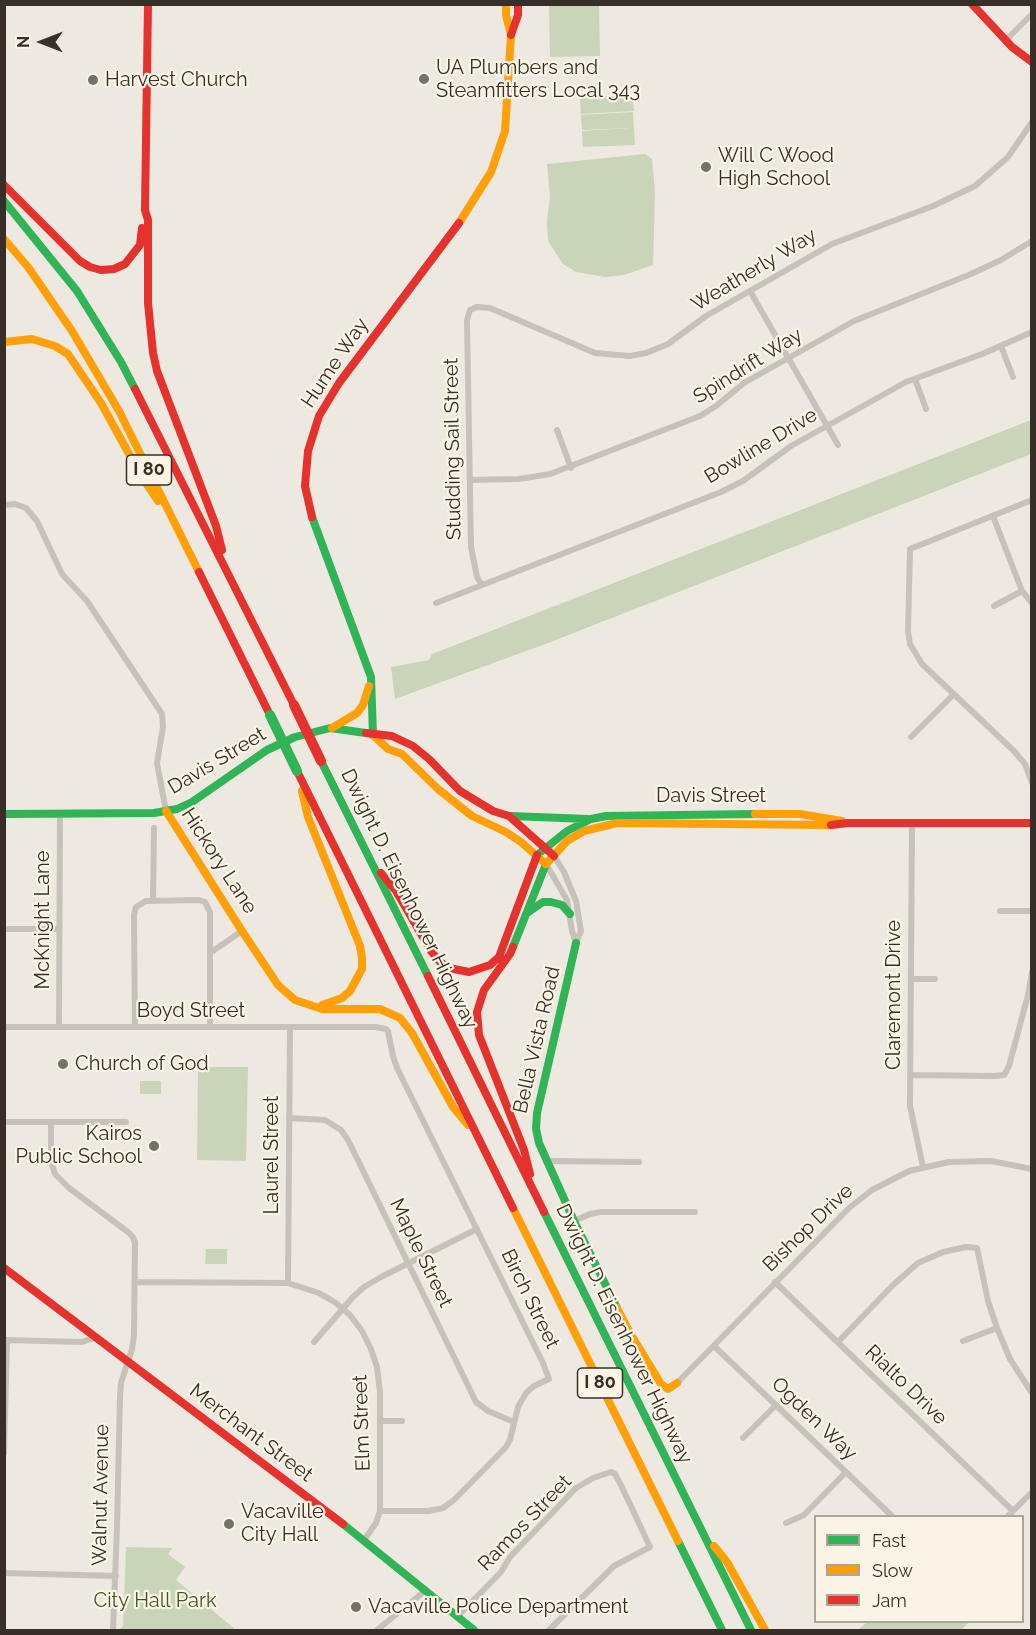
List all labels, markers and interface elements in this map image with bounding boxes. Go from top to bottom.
north arrow [12,12,72,72]
text: N [14,36,33,48]
place label: UA Plumbers and Steamfitters Local 343 [436,56,640,103]
place label: Harvest Church [105,68,248,92]
marker: UA Plumbers and Steamfitters Local 343 [417,72,431,86]
marker: Harvest Church [86,73,100,87]
place label: Will C Wood High School [718,144,834,191]
marker: Will C Wood High School [699,160,713,174]
street label: Weatherly Way [687,223,821,317]
street label: Hume Way [296,314,374,412]
street label: Spindrift Way [689,323,807,409]
street label: Studding Sail Street [439,358,467,540]
street label: Bowline Drive [700,403,822,489]
road number: I 80 [126,455,172,485]
street label: Davis Street [164,722,270,800]
street label: Dwight D. Eisenhower Highway [335,765,483,1033]
street label: Davis Street [656,784,766,808]
street label: Hickory Lane [176,804,262,918]
street label: McKnight Lane [31,851,55,989]
street label: Claremont Drive [882,920,906,1070]
street label: Bella Vista Road [508,964,566,1116]
street label: Boyd Street [137,999,245,1023]
place label: Church of God [75,1052,209,1076]
marker: Church of God [56,1057,70,1071]
street label: Laurel Street [260,1096,284,1214]
place label: Kairos Public School [15,1122,142,1169]
marker: Kairos Public School [147,1139,161,1153]
street label: Bishop Drive [758,1179,858,1277]
street label: Maple Street [384,1195,458,1311]
street label: Dwight D. Eisenhower Highway [550,1200,698,1468]
street label: Birch Street [496,1245,564,1353]
street label: Rialto Drive [860,1340,952,1430]
road number: I 80 [578,1368,622,1398]
street label: Ogden Way [766,1372,862,1466]
street label: Elm Street [348,1374,376,1472]
street label: Merchant Street [185,1379,317,1487]
street label: Walnut Avenue [88,1424,114,1566]
street label: Ramos Street [473,1470,577,1576]
place label: Vacaville City Hall [241,1500,324,1547]
legend [814,1515,1024,1623]
marker: Vacaville City Hall [222,1517,236,1531]
text: Fast [872,1530,906,1551]
text: Slow [872,1560,913,1581]
park label: City Hall Park [93,1589,217,1613]
text: Jam [872,1590,907,1611]
place label: Vacaville Police Department [368,1595,629,1619]
marker: Vacaville Police Department [349,1600,363,1614]

